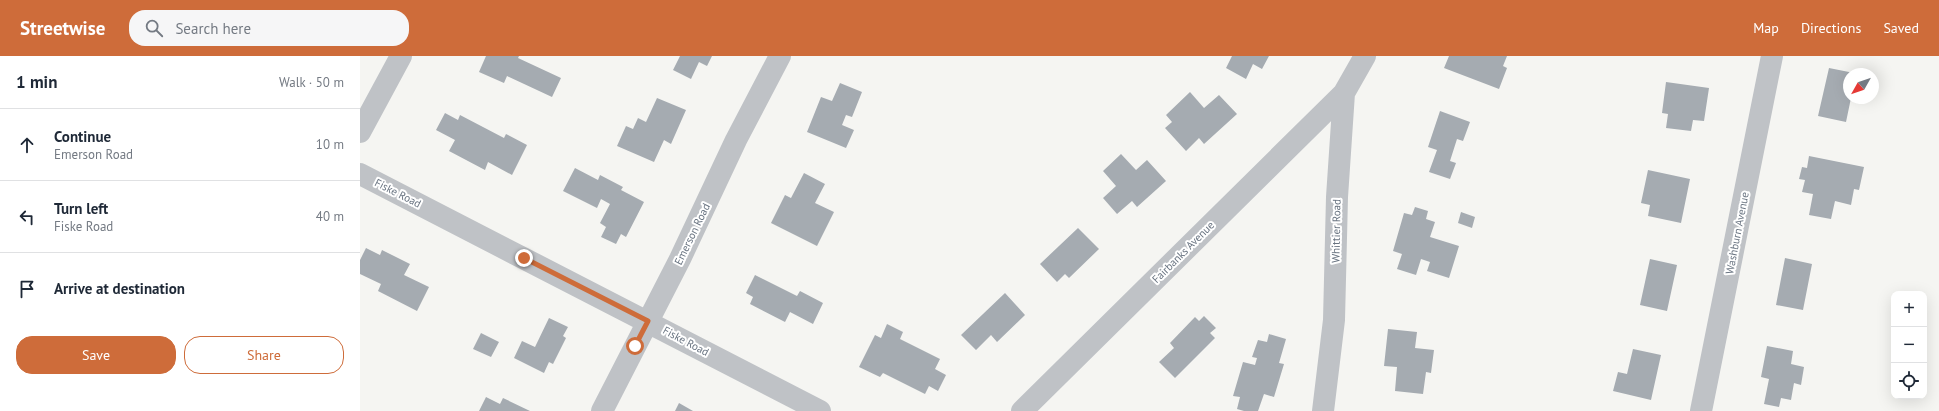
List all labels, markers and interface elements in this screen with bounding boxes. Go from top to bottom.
search box [129,10,409,46]
text: Streetwise [20,16,105,40]
icon: search [143,17,165,39]
text: Search here [175,19,251,38]
text: Map [1753,19,1779,37]
text: Directions [1801,19,1861,37]
text: Saved [1883,19,1919,37]
north arrow [1843,68,1879,104]
text: 1 min [16,71,57,93]
text: Walk · 50 m [279,74,344,91]
text: Continue [54,127,111,146]
icon: ahead [16,134,38,156]
text: 10 m [316,136,344,153]
text: Emerson Road [54,146,133,163]
street label: Fiske Road [372,175,424,211]
street label: Washburn Avenue [1722,190,1752,275]
text: Turn left [54,199,108,218]
street label: Whittier Road [1328,199,1344,263]
street label: Emerson Road [671,201,713,267]
icon: left [16,206,38,228]
text: 40 m [316,208,344,225]
text: Fiske Road [54,218,113,235]
street label: Fairbanks Avenue [1149,218,1217,286]
route end [515,249,533,267]
icon: arrive [16,278,38,300]
text: Arrive at destination [54,279,185,298]
map controls [1891,291,1927,399]
button: + [1891,291,1927,327]
street label: Fiske Road [661,323,712,359]
button: − [1891,327,1927,363]
button: Save [16,336,176,374]
button: Share [184,336,344,374]
route start [626,337,644,355]
button: locate [1891,363,1927,399]

